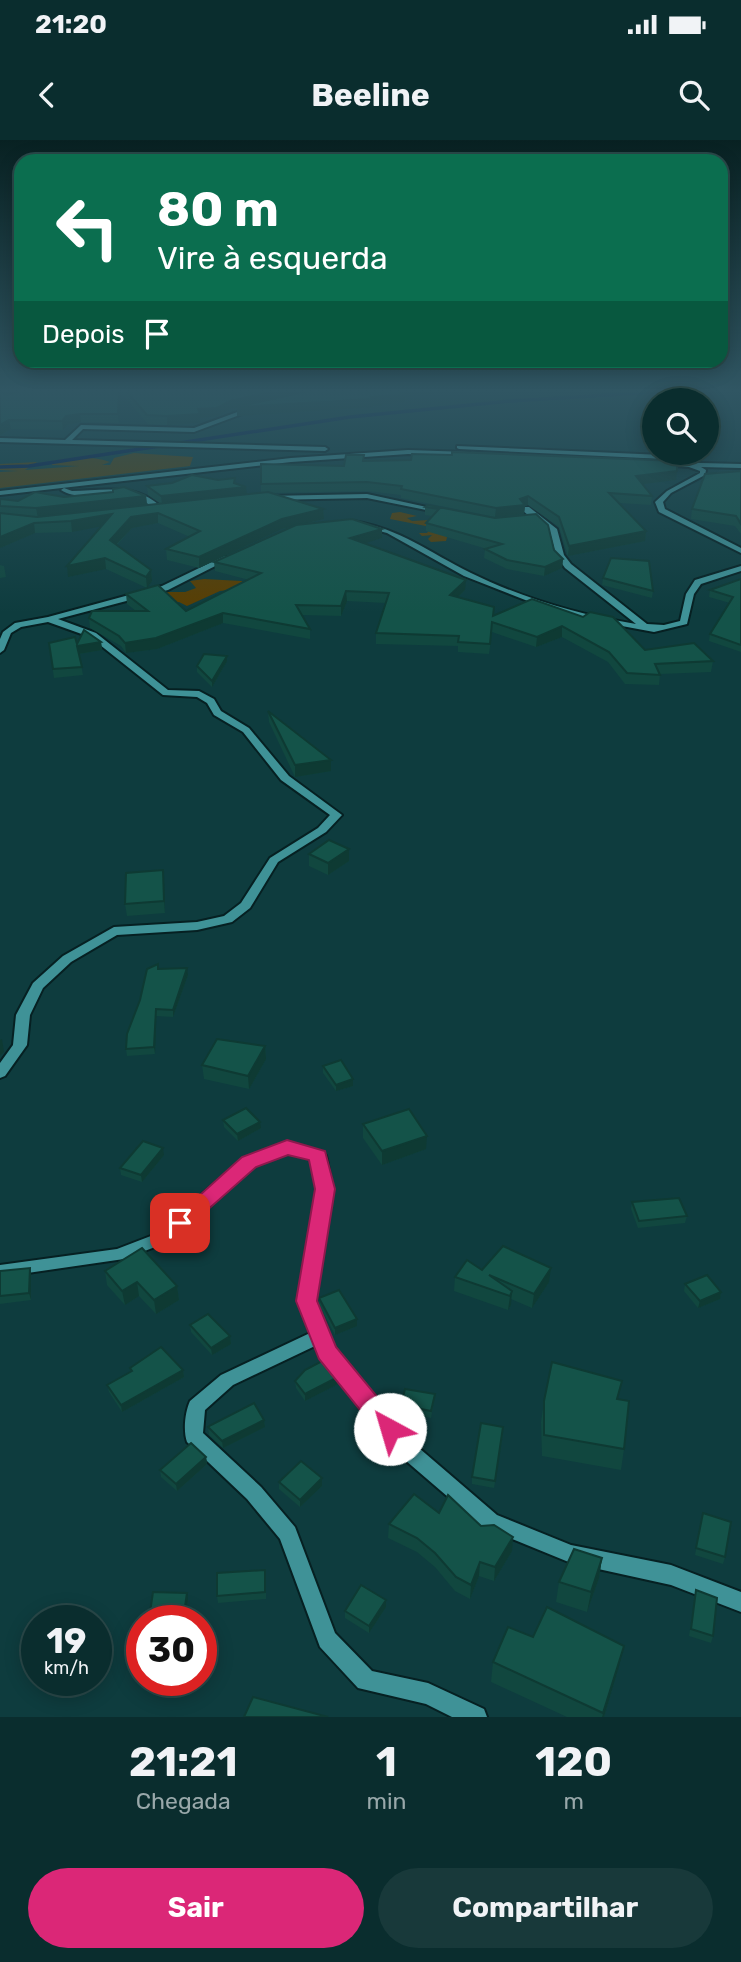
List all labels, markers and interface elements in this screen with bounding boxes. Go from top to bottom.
text: 21:20 [35,9,107,40]
icon: back [28,76,66,114]
text: Beeline [311,76,430,114]
icon: search [675,76,713,114]
text: 80 m [157,180,279,238]
icon: left [42,182,133,273]
text: Vire à esquerda [157,239,388,277]
icon: arrive [138,315,176,353]
text: Depois [42,319,124,350]
map controls [642,388,719,465]
button: search [642,388,719,465]
pin [150,1193,210,1253]
icon: arrive [161,1204,199,1242]
position arrow [353,1392,427,1466]
speed limit sign: 30 [126,1605,217,1696]
text: 19 [47,1620,86,1662]
text: km/h [44,1657,89,1679]
text: 21:21 [129,1737,238,1787]
text: 1 [376,1737,397,1787]
text: 120 [535,1737,612,1787]
text: Chegada [136,1787,231,1815]
text: min [366,1787,406,1815]
text: m [563,1787,584,1815]
button: Sair [28,1868,364,1948]
button: Compartilhar [378,1868,713,1948]

